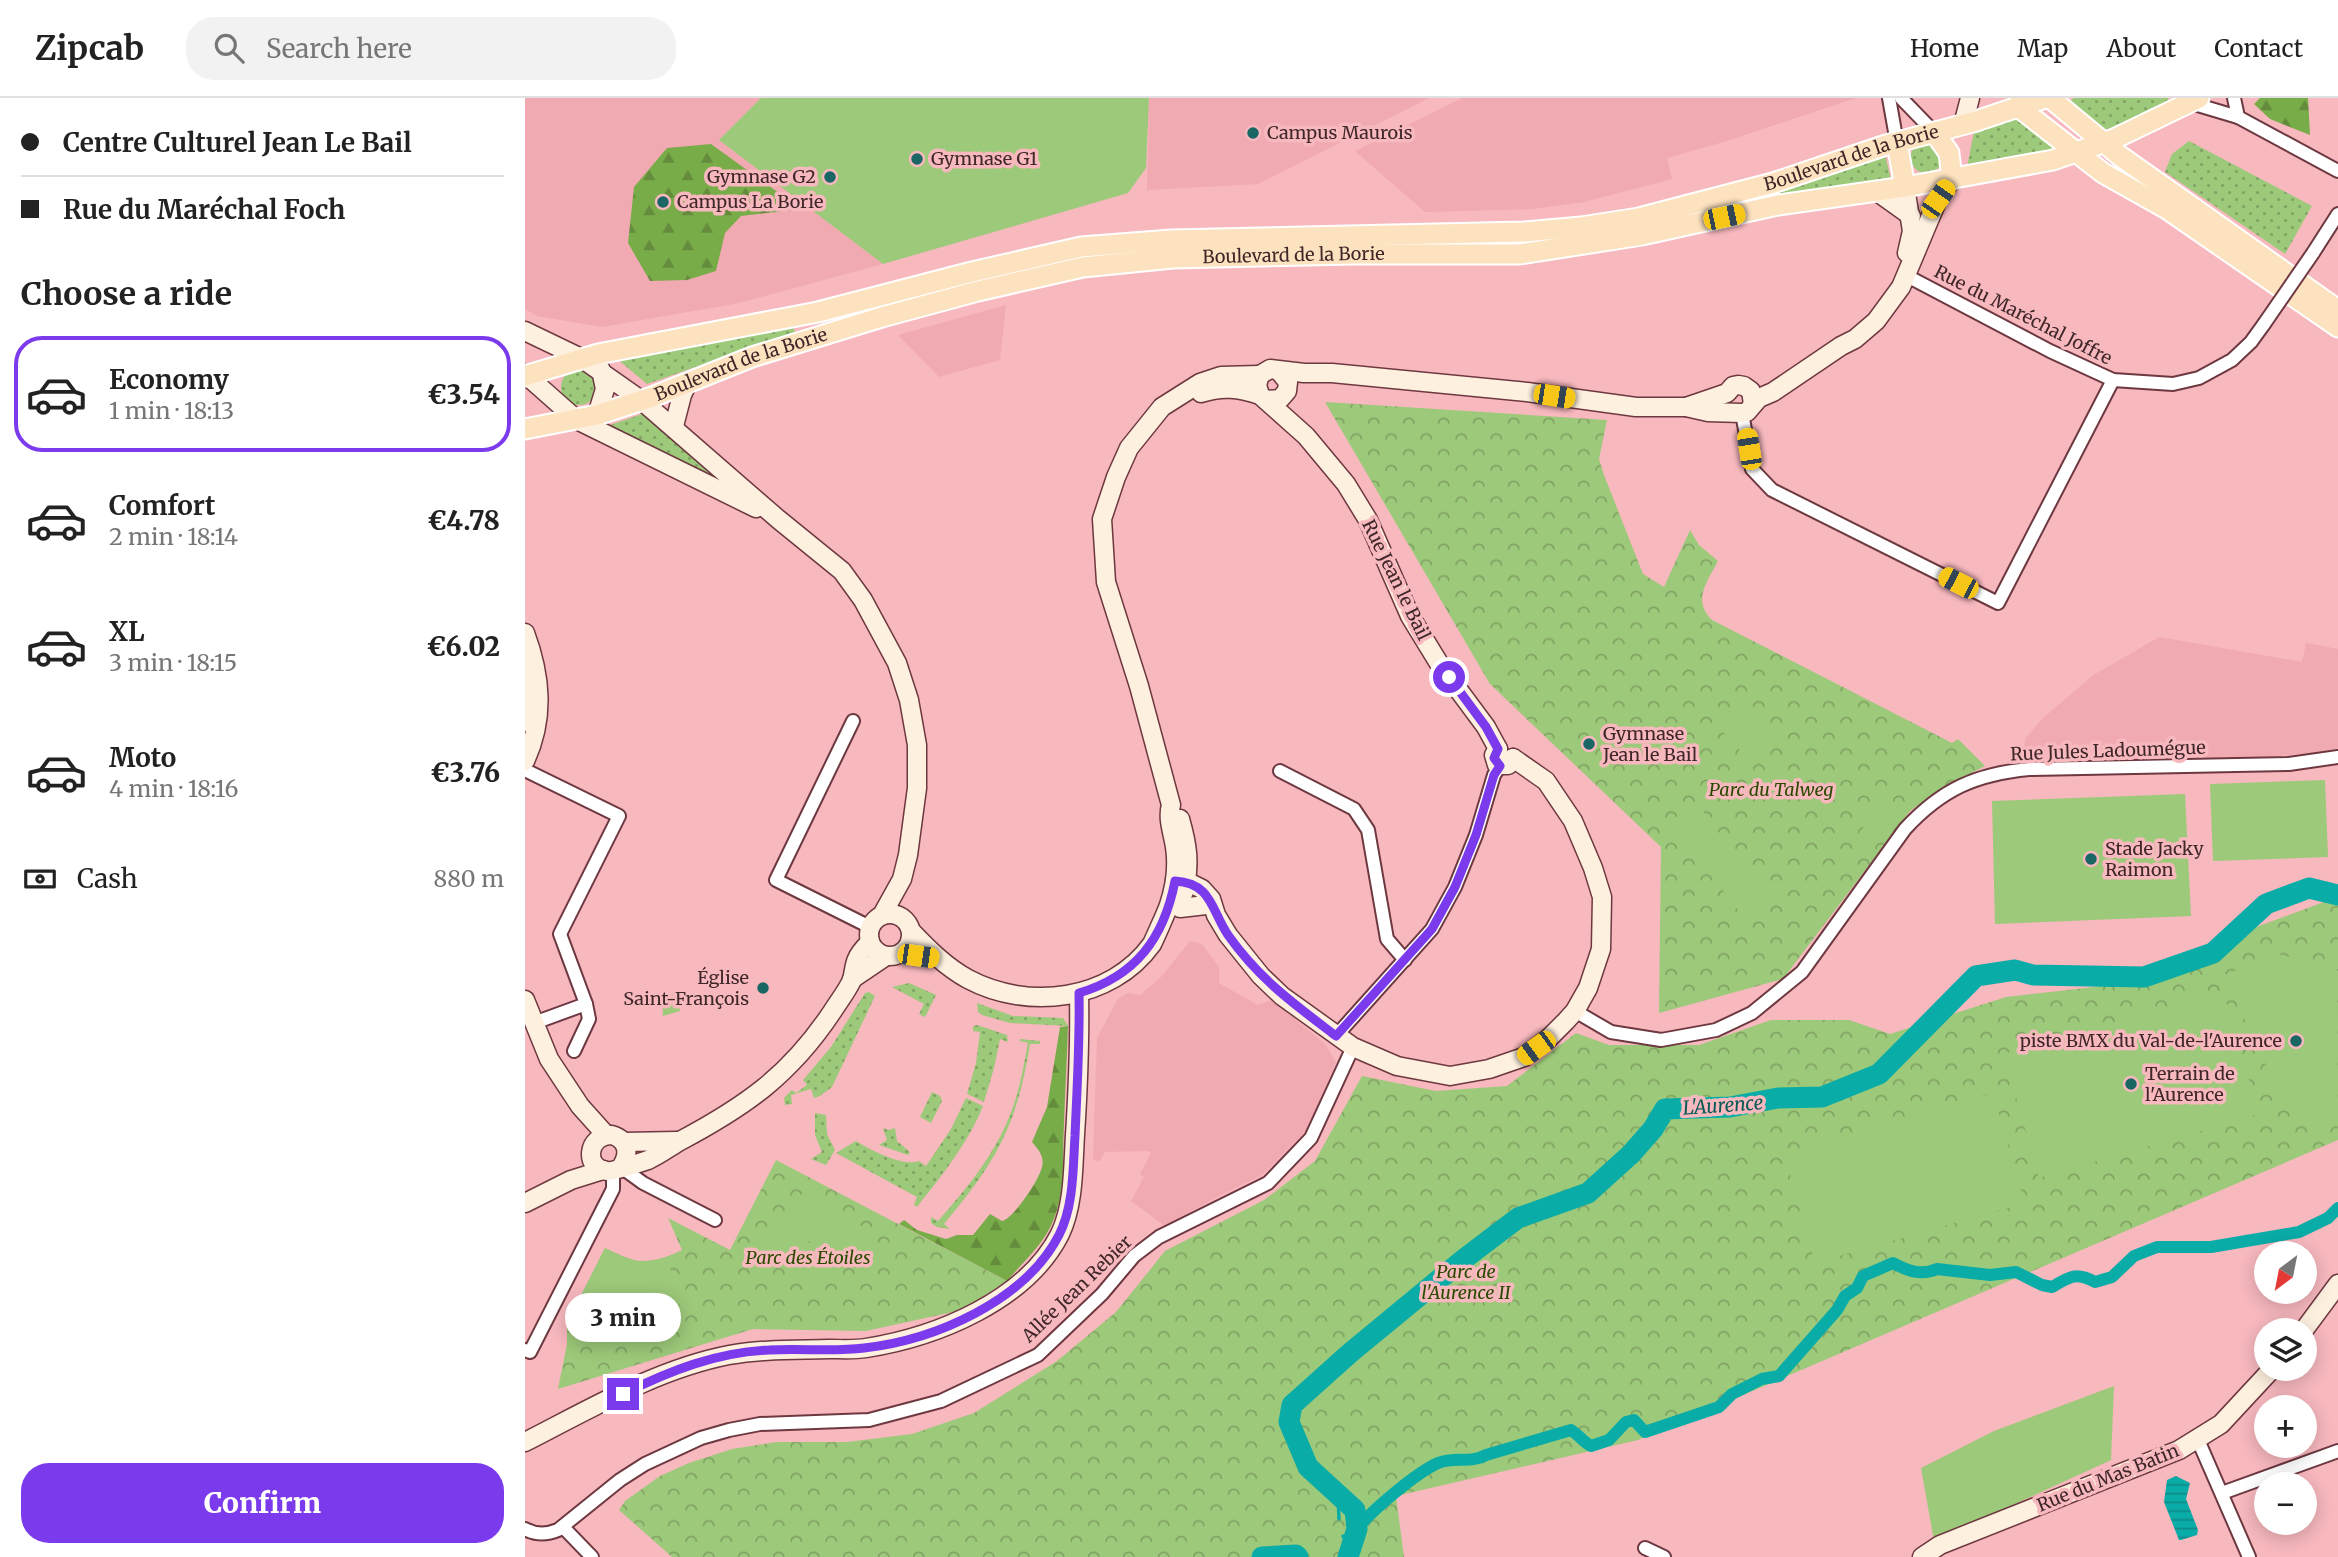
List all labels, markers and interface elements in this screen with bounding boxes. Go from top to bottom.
search box [186,17,676,80]
text: Zipcab [35,28,144,69]
icon: search [210,29,248,67]
text: Search here [266,32,412,65]
text: Home [1910,33,1979,64]
text: Map [2017,33,2068,64]
text: About [2106,33,2176,64]
text: Contact [2214,33,2303,64]
street label: Boulevard de la Borie [1761,120,1941,196]
place label: Campus Maurois [1267,121,1413,144]
marker: Campus Maurois [1245,125,1261,141]
text: Centre Culturel Jean Le Bail [63,126,412,159]
place label: Gymnase G1 [931,147,1037,170]
marker: Gymnase G1 [909,151,925,167]
place label: Gymnase G2 [707,165,816,188]
marker: Gymnase G2 [822,169,838,185]
car [1918,176,1959,222]
place label: Campus La Borie [677,190,823,213]
text: Rue du Maréchal Foch [63,193,345,226]
marker: Campus La Borie [655,194,671,210]
car [1702,202,1747,232]
street label: Boulevard de la Borie [1202,242,1385,268]
street label: Rue du Maréchal Joffre [1930,260,2116,369]
text: Choose a ride [21,274,232,314]
street label: Boulevard de la Borie [651,323,830,406]
icon: car [25,363,88,426]
text: Economy [109,363,229,396]
text: €3.54 [427,378,500,411]
car [1532,382,1577,410]
text: 1 min · 18:13 [109,396,234,425]
car [1736,427,1763,471]
icon: car [25,489,88,552]
text: Comfort [109,489,215,522]
text: €4.78 [427,504,500,537]
street label: Rue Jean le Bail [1357,516,1436,644]
text: 2 min · 18:14 [109,522,238,551]
car [1935,564,1982,602]
icon: car [25,615,88,678]
text: XL [109,615,145,648]
text: €6.02 [426,630,500,663]
text: 3 min · 18:15 [109,648,237,677]
route start [1433,661,1465,693]
place label: Gymnase Jean le Bail [1602,722,1698,766]
marker: Gymnase Jean le Bail [1581,736,1597,752]
street label: Rue Jules Ladoumégue [2010,736,2206,765]
icon: car [25,741,88,804]
text: Moto [109,741,176,774]
text: €3.76 [430,756,500,789]
text: 4 min · 18:16 [109,774,238,803]
park label: Parc du Talweg [1709,778,1833,801]
place label: Stade Jacky Raimon [2105,837,2204,881]
marker: Stade Jacky Raimon [2083,851,2099,867]
icon: cash [21,860,59,898]
text: Cash [77,862,138,895]
text: 880 m [434,864,504,893]
car [896,943,941,969]
place label: Église Saint-François [623,966,749,1010]
marker: Église Saint-François [755,980,771,996]
car [1513,1027,1560,1069]
place label: piste BMX du Val-de-l'Aurence [2020,1029,2282,1052]
marker: piste BMX du Val-de-l'Aurence [2288,1033,2304,1049]
place label: Terrain de l'Aurence [2145,1062,2235,1106]
marker: Terrain de l'Aurence [2123,1076,2139,1092]
water label: L'Aurence [1682,1090,1764,1120]
street label: Allée Jean Rebier [1016,1230,1137,1348]
north arrow [2254,1241,2317,1304]
map controls [2254,1241,2317,1535]
park label: Parc des Étoiles [746,1246,870,1269]
park label: Parc de l'Aurence II [1421,1260,1511,1304]
callout: 3 min [565,1292,681,1342]
text: 3 min [590,1303,656,1332]
button: layers [2254,1318,2317,1381]
route end [607,1378,639,1410]
button: + [2254,1395,2317,1458]
street label: Rue du Mas Batin [2033,1439,2182,1517]
button: Confirm [21,1463,504,1543]
button: − [2254,1472,2317,1535]

